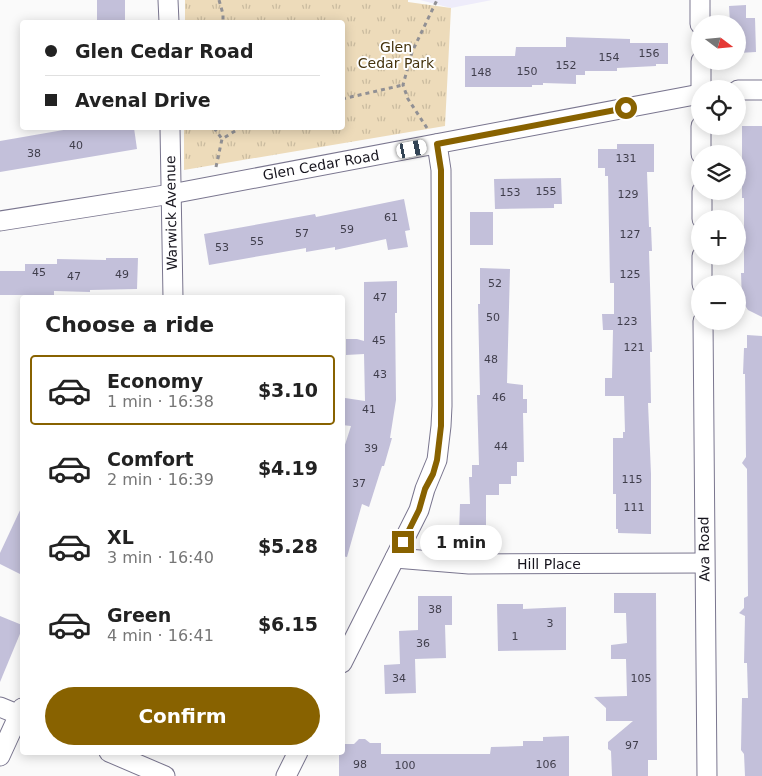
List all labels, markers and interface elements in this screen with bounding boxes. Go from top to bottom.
north arrow [691,15,746,70]
map controls [691,15,746,330]
park label: Glen Cedar Park [358,39,435,71]
text: Glen Cedar Road [75,40,253,62]
house number: 156 [639,47,660,60]
house number: 154 [599,51,620,64]
house number: 152 [556,59,577,72]
house number: 150 [517,65,538,78]
house number: 148 [471,66,492,79]
button: locate [691,80,746,135]
text: Avenal Drive [75,89,211,111]
route start [615,97,637,119]
house number: 40 [69,139,83,152]
car [395,139,428,159]
button: layers [691,145,746,200]
house number: 38 [27,147,41,160]
street label: Glen Cedar Road [262,147,380,183]
house number: 131 [616,152,637,165]
street label: Warwick Avenue [162,155,180,271]
house number: 155 [536,185,557,198]
house number: 153 [500,186,521,199]
house number: 129 [618,188,639,201]
button: + [691,210,746,265]
house number: 61 [384,211,398,224]
house number: 59 [340,223,354,236]
house number: 57 [295,227,309,240]
house number: 127 [620,228,641,241]
house number: 55 [250,235,264,248]
house number: 53 [215,241,229,254]
house number: 45 [32,266,46,279]
house number: 49 [115,268,129,281]
house number: 125 [620,268,641,281]
house number: 47 [67,270,81,283]
button: − [691,275,746,330]
house number: 52 [488,277,502,290]
house number: 47 [373,291,387,304]
house number: 50 [486,311,500,324]
text: Choose a ride [45,312,214,337]
house number: 123 [617,315,638,328]
house number: 45 [372,334,386,347]
house number: 121 [624,341,645,354]
house number: 48 [484,353,498,366]
icon: car [47,368,92,413]
house number: 43 [373,368,387,381]
text: Economy [107,370,203,392]
text: $3.10 [258,379,318,401]
house number: 46 [492,391,506,404]
text: 1 min · 16:38 [107,392,214,411]
house number: 41 [362,403,376,416]
house number: 44 [494,440,508,453]
house number: 39 [364,442,378,455]
icon: car [47,446,92,491]
text: Comfort [107,448,194,470]
text: $4.19 [258,457,318,479]
text: 2 min · 16:39 [107,470,214,489]
house number: 115 [622,473,643,486]
house number: 37 [352,477,366,490]
house number: 111 [624,501,645,514]
street label: Ava Road [695,516,713,582]
icon: car [47,524,92,569]
callout: 1 min [420,524,503,560]
text: XL [107,526,134,548]
route end [392,531,414,553]
text: 1 min [436,533,486,552]
text: $5.28 [258,535,318,557]
text: 3 min · 16:40 [107,548,214,567]
street label: Hill Place [517,556,581,572]
icon: car [47,602,92,647]
house number: 38 [428,603,442,616]
text: Green [107,604,171,626]
text: $6.15 [258,613,318,635]
house number: 3 [547,617,554,630]
text: 4 min · 16:41 [107,626,214,645]
house number: 1 [512,630,519,643]
house number: 36 [416,637,430,650]
house number: 34 [392,672,406,685]
house number: 105 [631,672,652,685]
button: Confirm [45,687,320,745]
house number: 97 [625,739,639,752]
house number: 98 [353,758,367,771]
house number: 106 [536,758,557,771]
house number: 100 [395,759,416,772]

